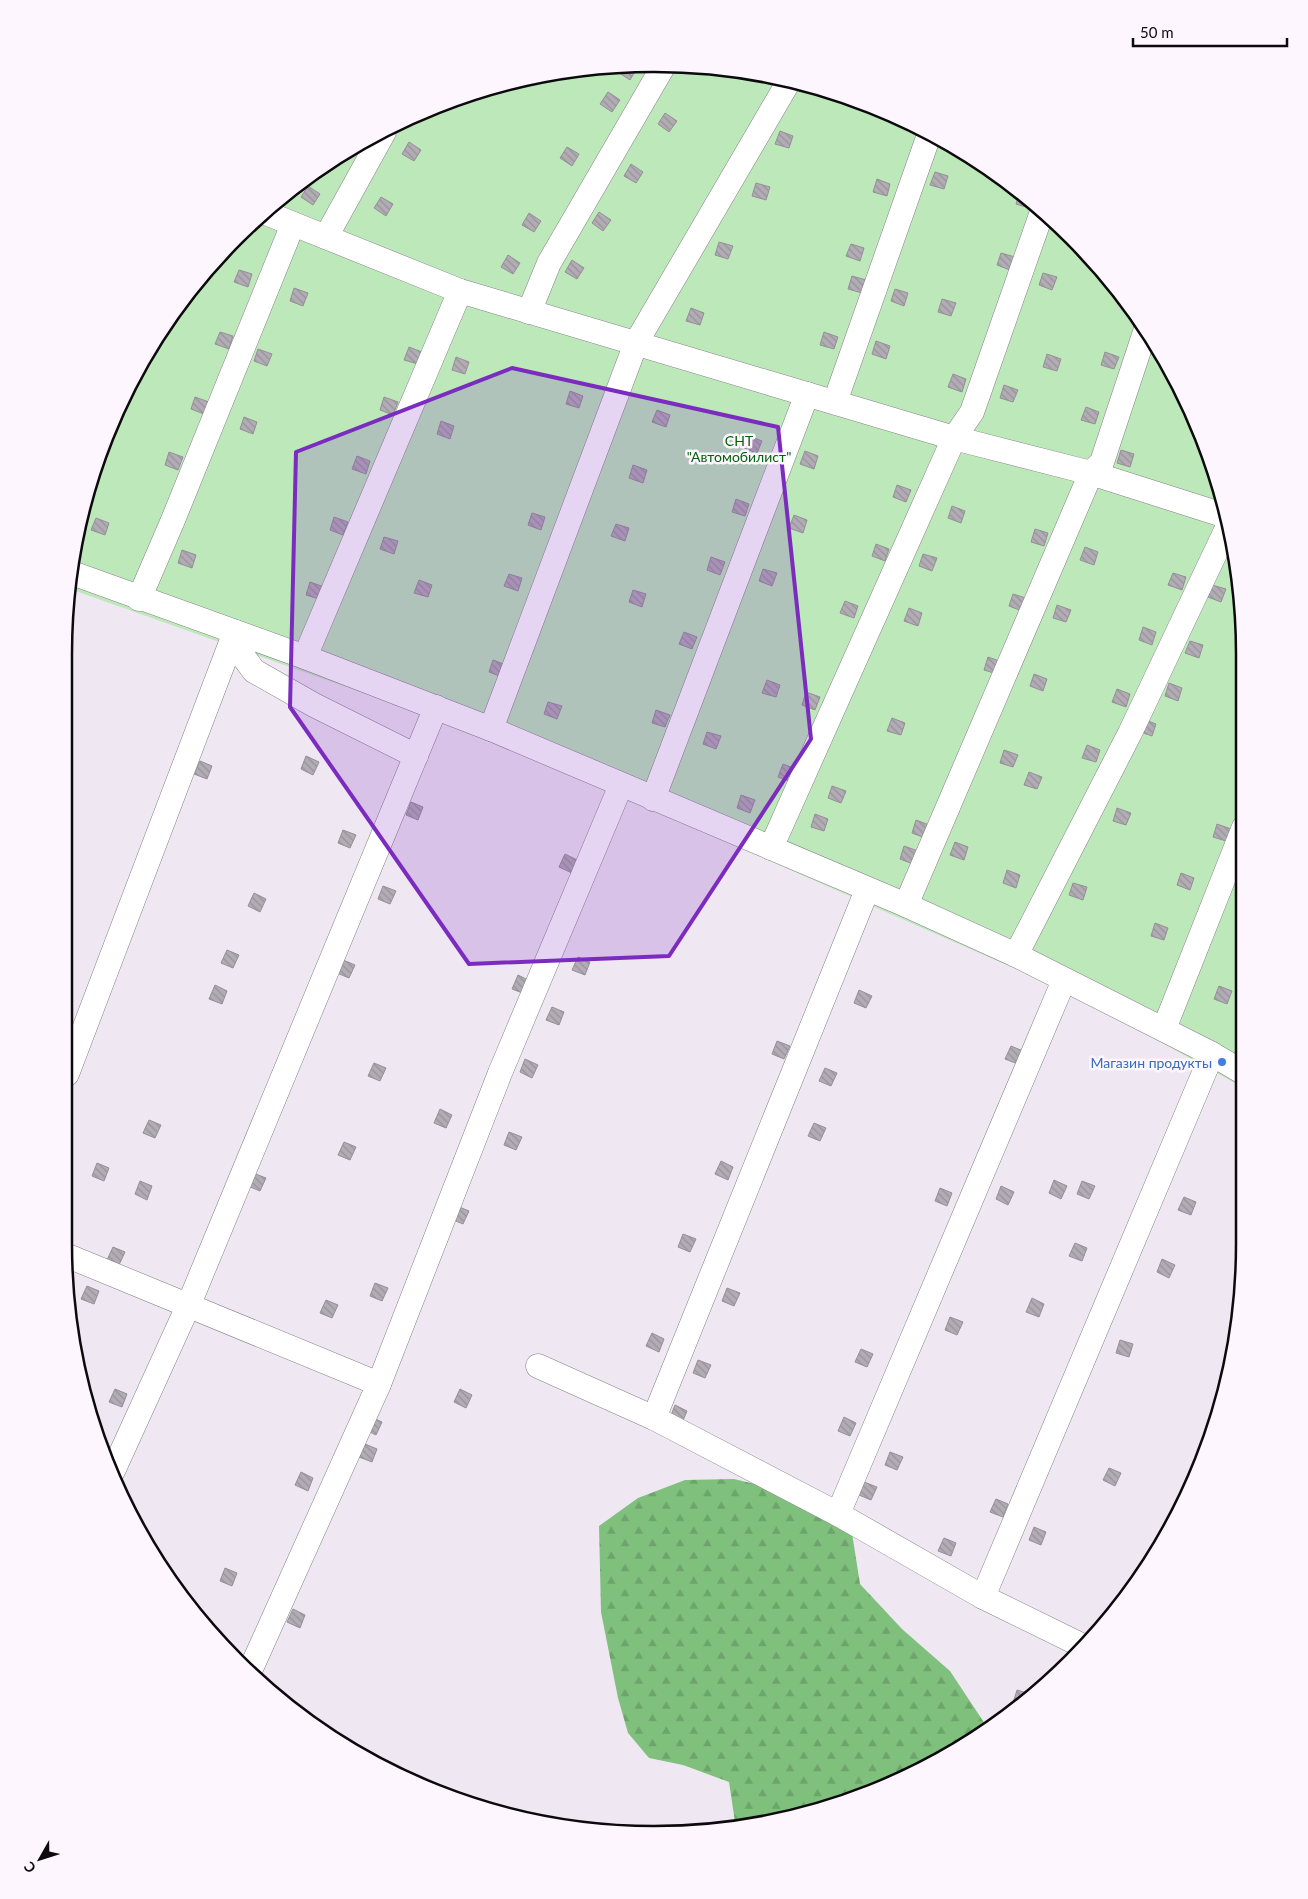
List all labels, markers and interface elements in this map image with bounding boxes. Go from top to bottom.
scale bar [1133,15,1287,47]
text: 50 m [1140,23,1174,41]
park label: СНТ "Автомобилист" [687,432,791,465]
place label: Магазин продукты [1090,1054,1212,1071]
marker: Магазин продукты [1216,1056,1228,1068]
north arrow [15,1834,65,1884]
text: С [20,1858,39,1876]

